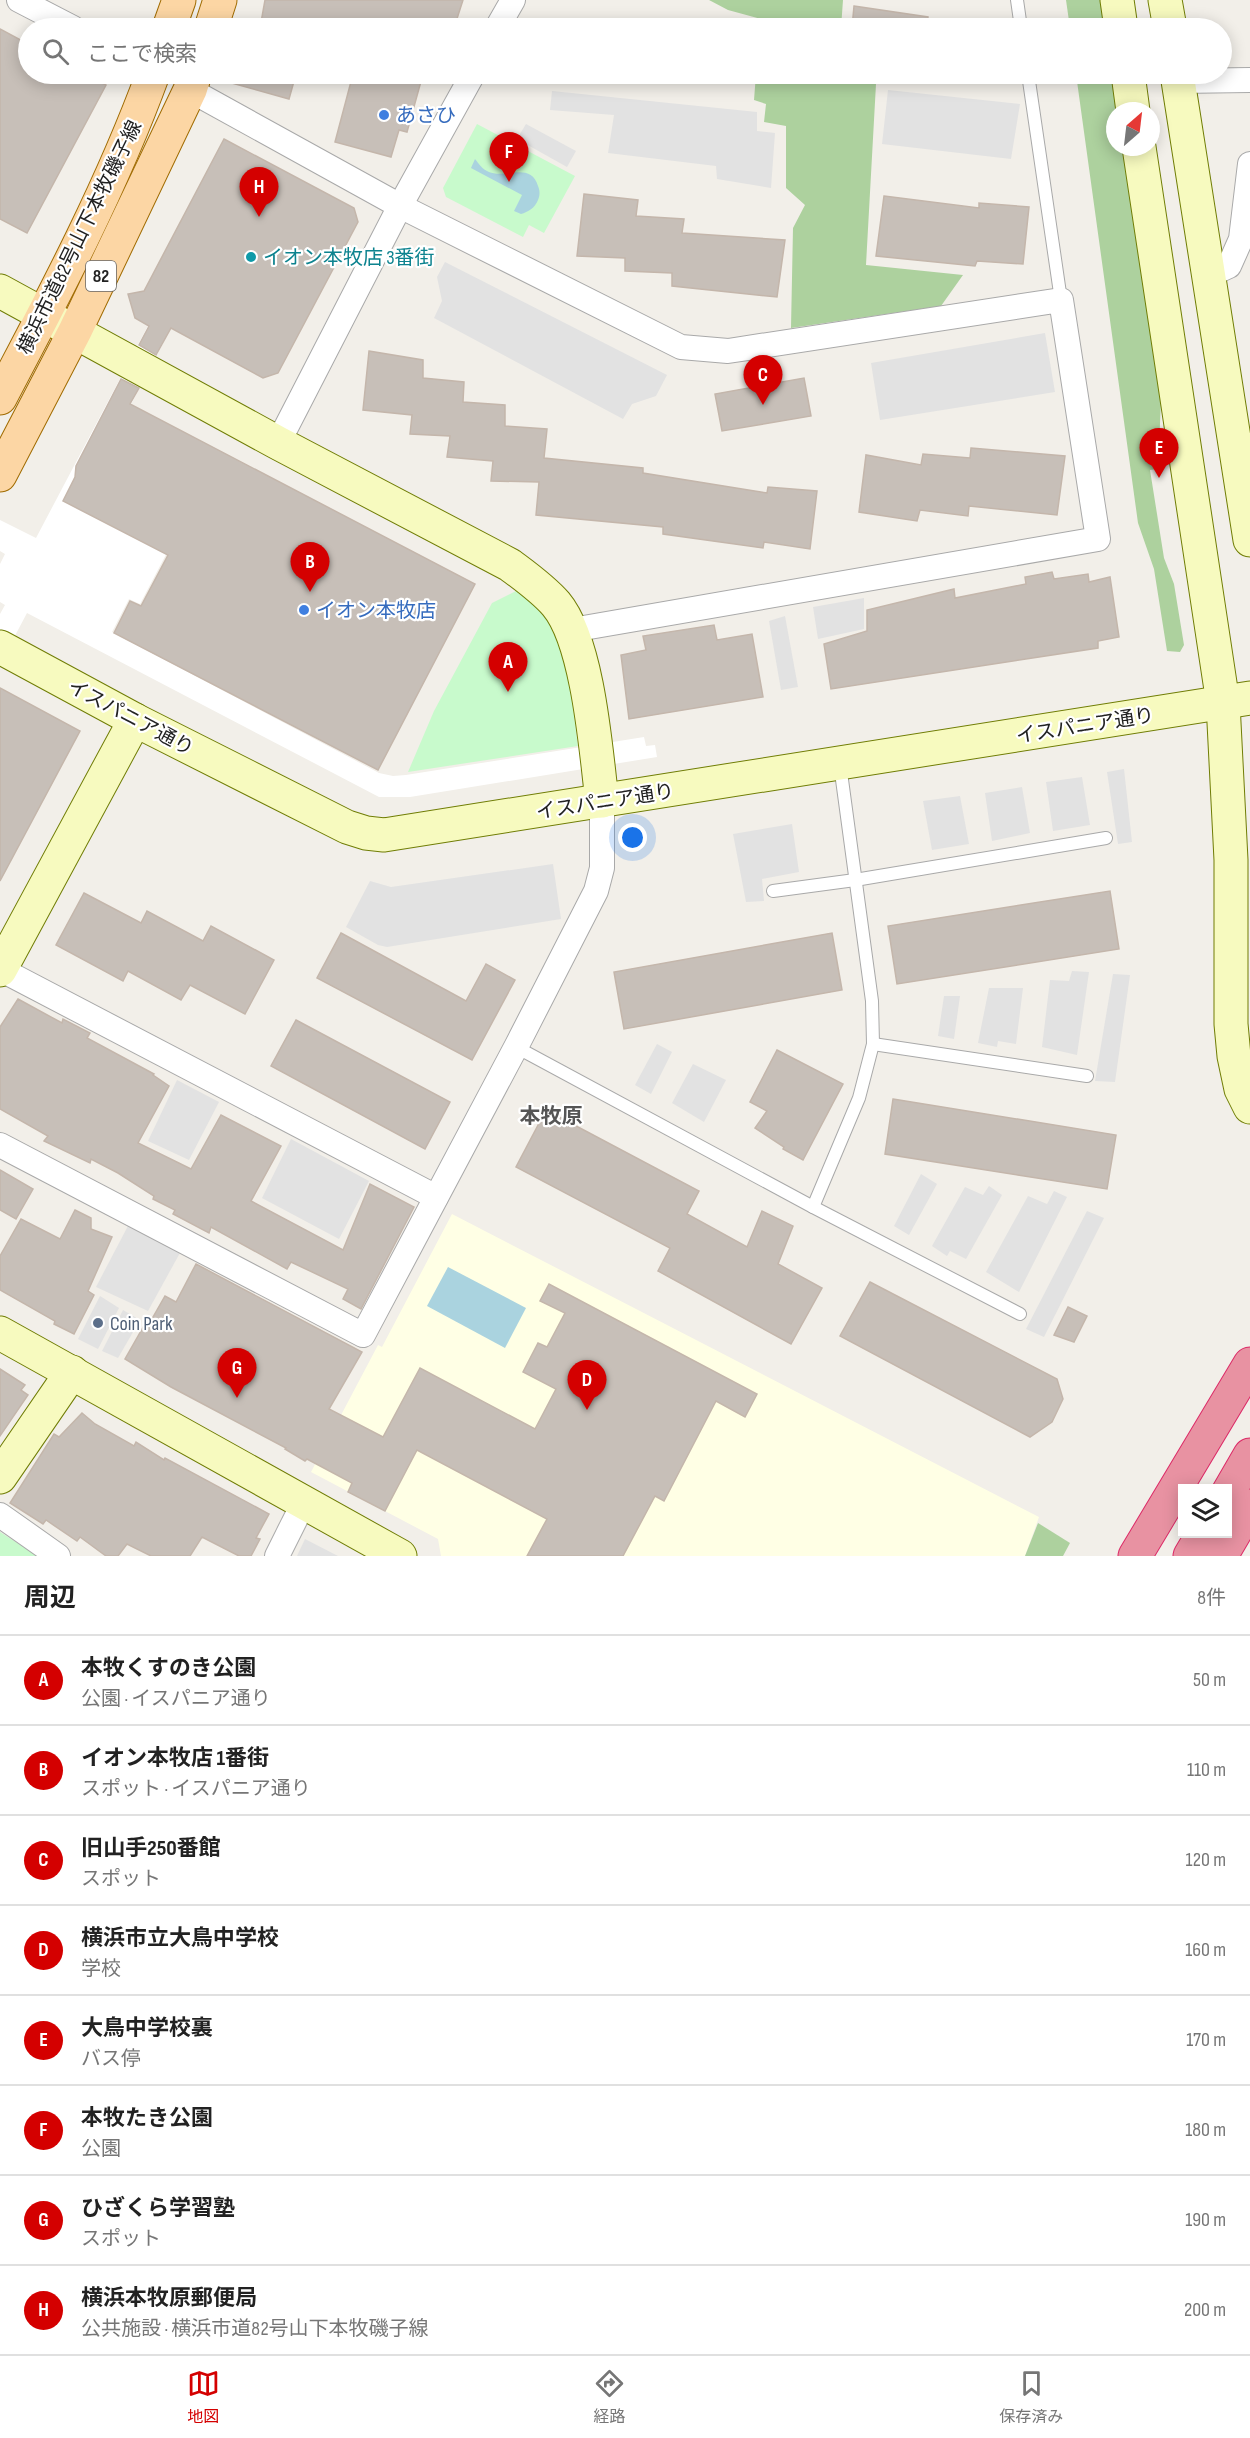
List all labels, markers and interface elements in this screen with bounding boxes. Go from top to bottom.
search box [18,18,1232,84]
icon: search [39,35,72,68]
text: ここで検索 [87,41,197,68]
north arrow [1106,102,1160,156]
place label: あさひ [396,104,456,128]
marker: あさひ [377,108,391,122]
street label: 横浜市道82号山下本牧磯子線 [12,116,146,358]
pin: F [490,132,528,182]
pin: H [240,168,278,217]
place label: イオン本牧店 3番街 [263,246,435,270]
marker: イオン本牧店 3番街 [244,250,258,264]
road number: 82 [86,261,116,291]
pin: C [744,356,783,405]
pin: E [1140,428,1178,478]
pin: B [290,542,330,592]
place label: イオン本牧店 [316,599,436,623]
marker: イオン本牧店 [297,603,311,617]
pin: A [488,642,528,692]
street label: イスパニア通り [63,675,198,761]
street label: イスパニア通り [1014,703,1156,749]
street label: イスパニア通り [534,779,676,825]
your location [618,823,647,852]
district label: 本牧原 [520,1104,583,1129]
place label: Coin Park [110,1312,173,1336]
marker: Coin Park [91,1316,105,1330]
pin: G [218,1348,256,1398]
pin: D [568,1360,606,1410]
map controls [1178,1484,1232,1538]
button: layers [1178,1484,1232,1538]
text: 周辺 [24,1583,76,1614]
text: 8件 [1197,1586,1226,1610]
text: 本牧くすのき公園 [81,1655,256,1682]
text: A [39,1668,48,1692]
text: 50 m [1193,1668,1226,1692]
text: 公園 · イスパニア通り [81,1687,271,1711]
text: イオン本牧店 1番街 [81,1745,269,1772]
text: B [39,1758,48,1782]
text: 110 m [1187,1758,1226,1782]
text: スポット · イスパニア通り [81,1777,311,1801]
text: 旧山手250番館 [81,1835,221,1862]
text: C [38,1848,49,1872]
text: 120 m [1186,1848,1226,1872]
text: スポット [81,1867,161,1891]
text: 横浜市立大鳥中学校 [81,1925,279,1952]
text: D [38,1938,49,1962]
text: 160 m [1185,1938,1226,1962]
text: 学校 [81,1957,121,1981]
text: 大鳥中学校裏 [81,2015,213,2042]
text: E [39,2028,48,2052]
text: 170 m [1186,2028,1226,2052]
text: バス停 [81,2047,141,2071]
text: 本牧たき公園 [81,2105,213,2132]
text: F [39,2118,48,2142]
text: 180 m [1185,2118,1226,2142]
text: 公園 [81,2137,121,2161]
text: ひざくら学習塾 [81,2195,235,2222]
text: G [38,2208,49,2232]
text: 190 m [1185,2208,1226,2232]
text: スポット [81,2227,161,2251]
text: 横浜本牧原郵便局 [81,2285,257,2312]
text: H [38,2298,49,2322]
text: 200 m [1184,2298,1226,2322]
text: 公共施設 · 横浜市道82号山下本牧磯子線 [81,2317,429,2341]
tab: 地図 [187,2367,220,2427]
tab: 経路 [593,2367,626,2427]
tab: 保存済み [999,2367,1063,2427]

